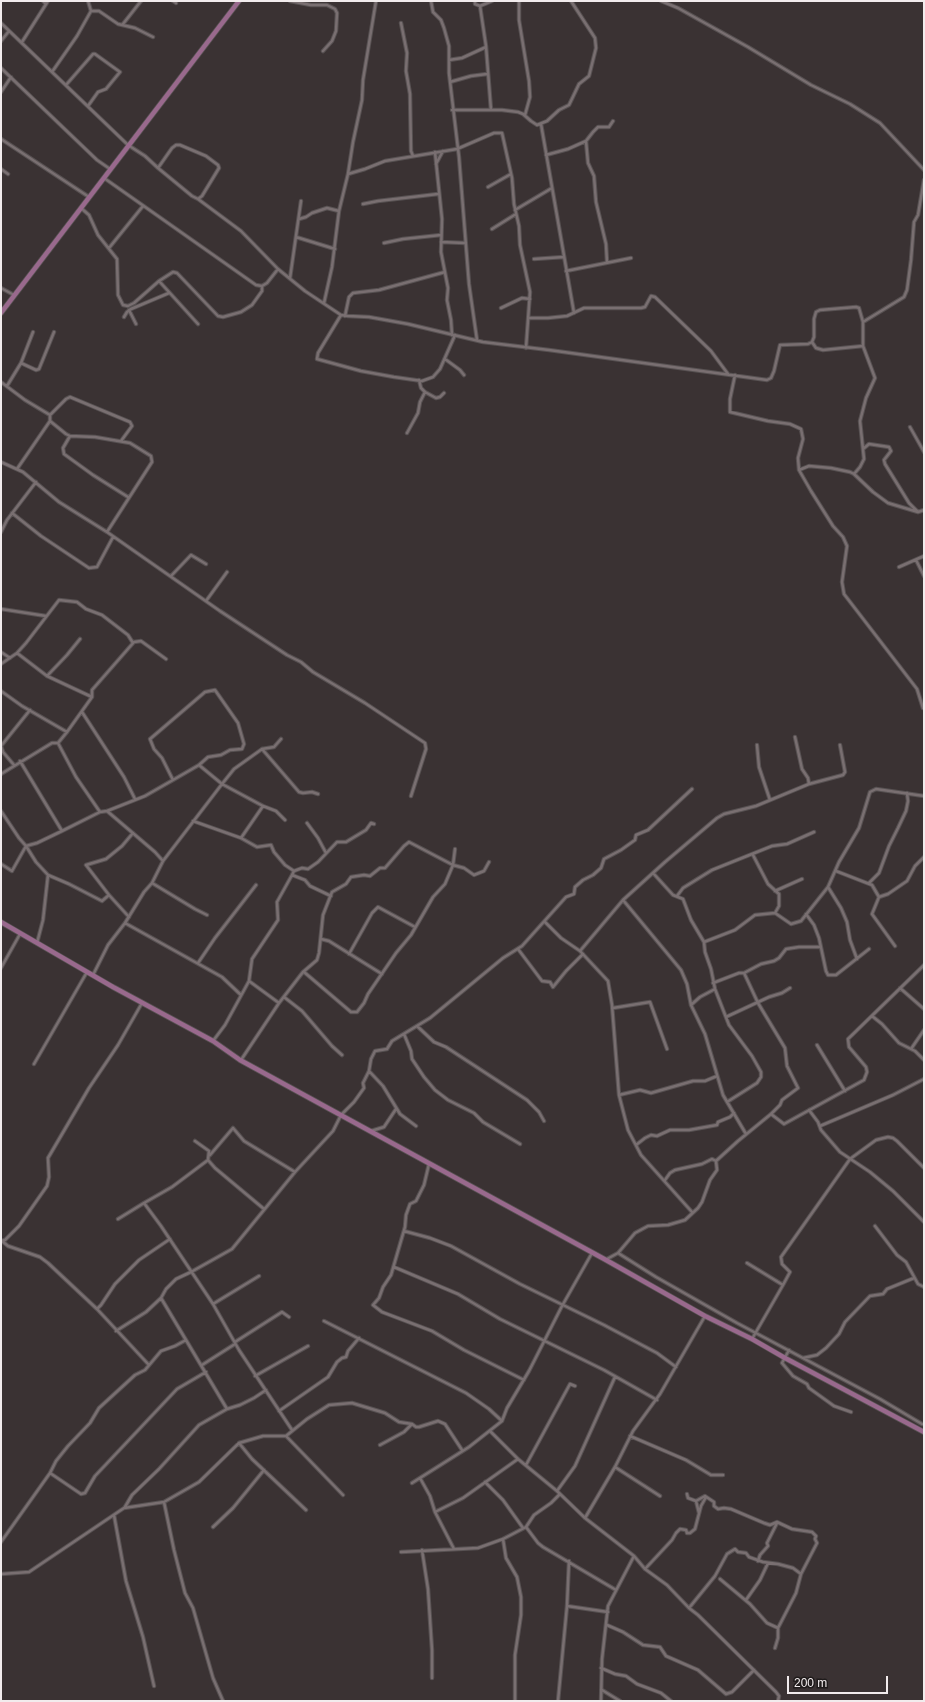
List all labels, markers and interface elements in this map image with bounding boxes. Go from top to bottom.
scale bar [789,1668,890,1694]
text: 200 m [794,1676,827,1690]

